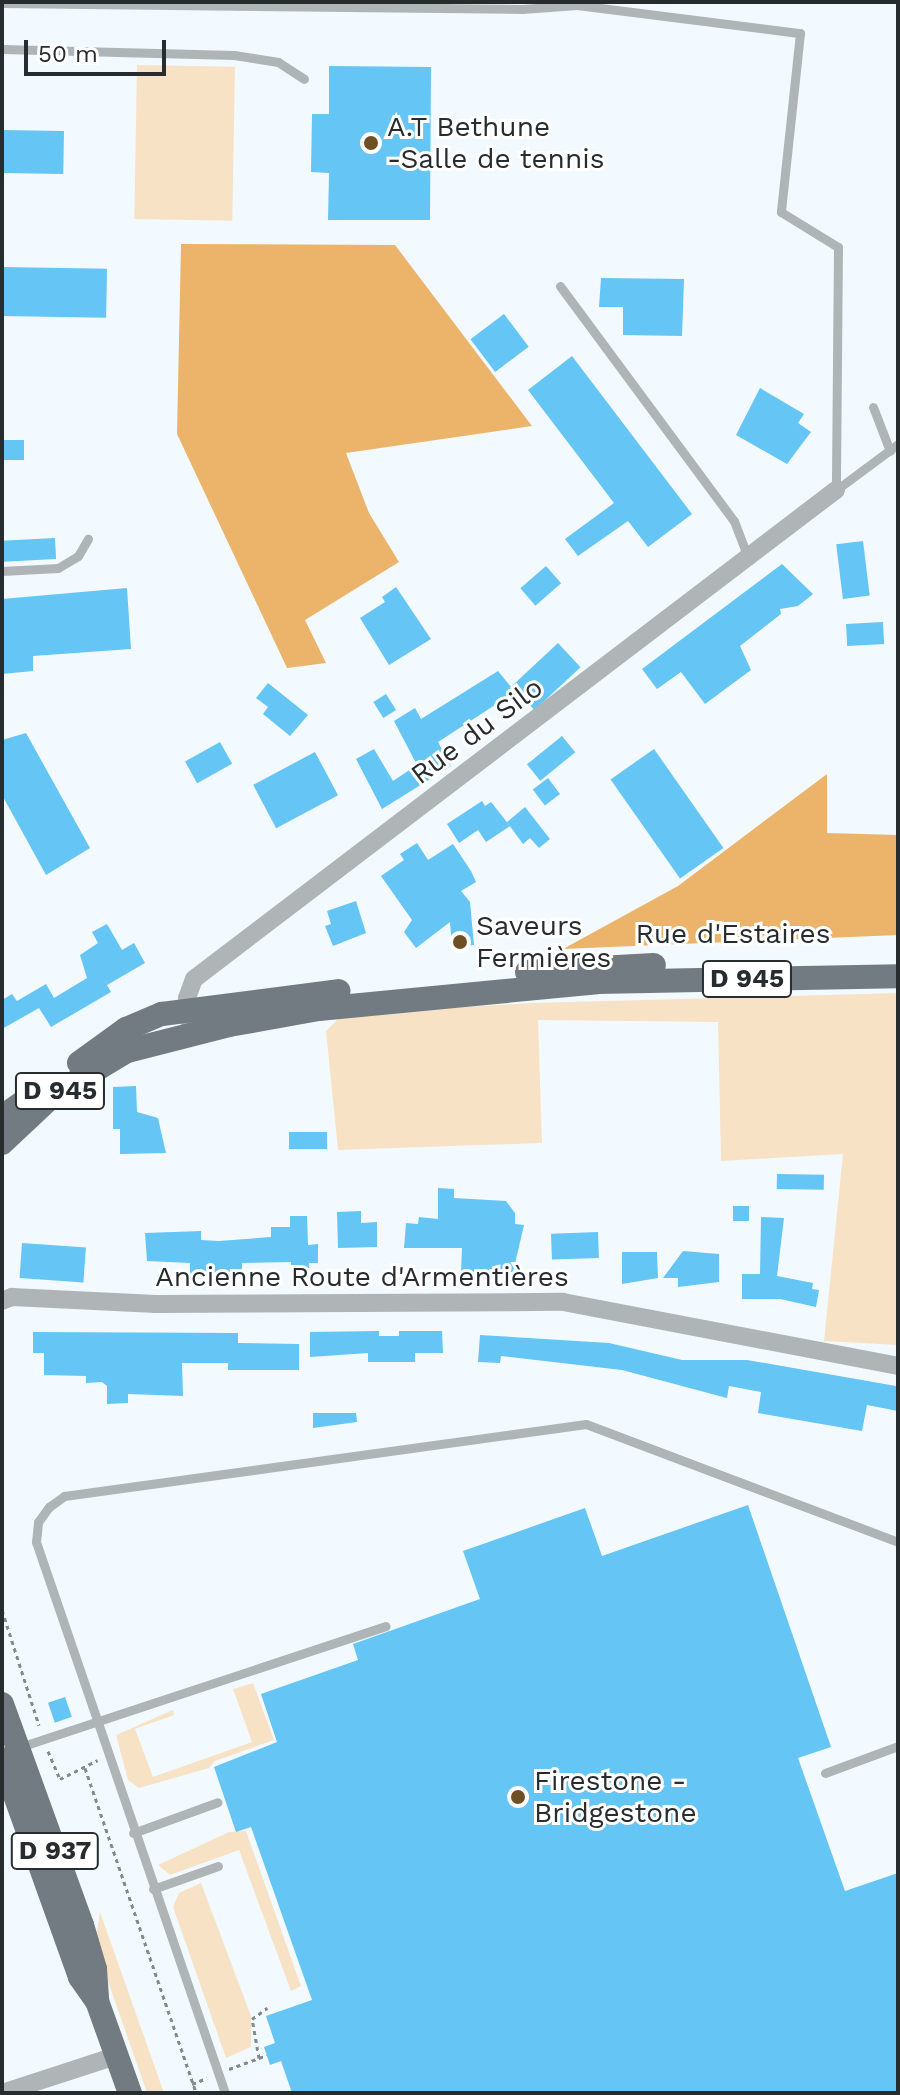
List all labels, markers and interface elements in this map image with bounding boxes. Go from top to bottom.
scale bar [28,24,170,74]
text: 50 m [38,40,98,68]
place label: A.T Bethune -Salle de tennis [387,110,605,176]
marker: A.T Bethune -Salle de tennis [362,134,380,152]
street label: Rue du Silo [404,671,550,791]
place label: Saveurs Fermières [476,909,611,975]
street label: Rue d'Estaires [636,917,830,951]
marker: Saveurs Fermières [451,933,469,951]
road number: D 945 [701,957,793,1001]
road number: D 945 [14,1069,106,1113]
street label: Ancienne Route d'Armentières [155,1260,569,1294]
place label: Firestone - Bridgestone [534,1764,697,1830]
marker: Firestone - Bridgestone [509,1788,527,1806]
road number: D 937 [9,1829,101,1873]

